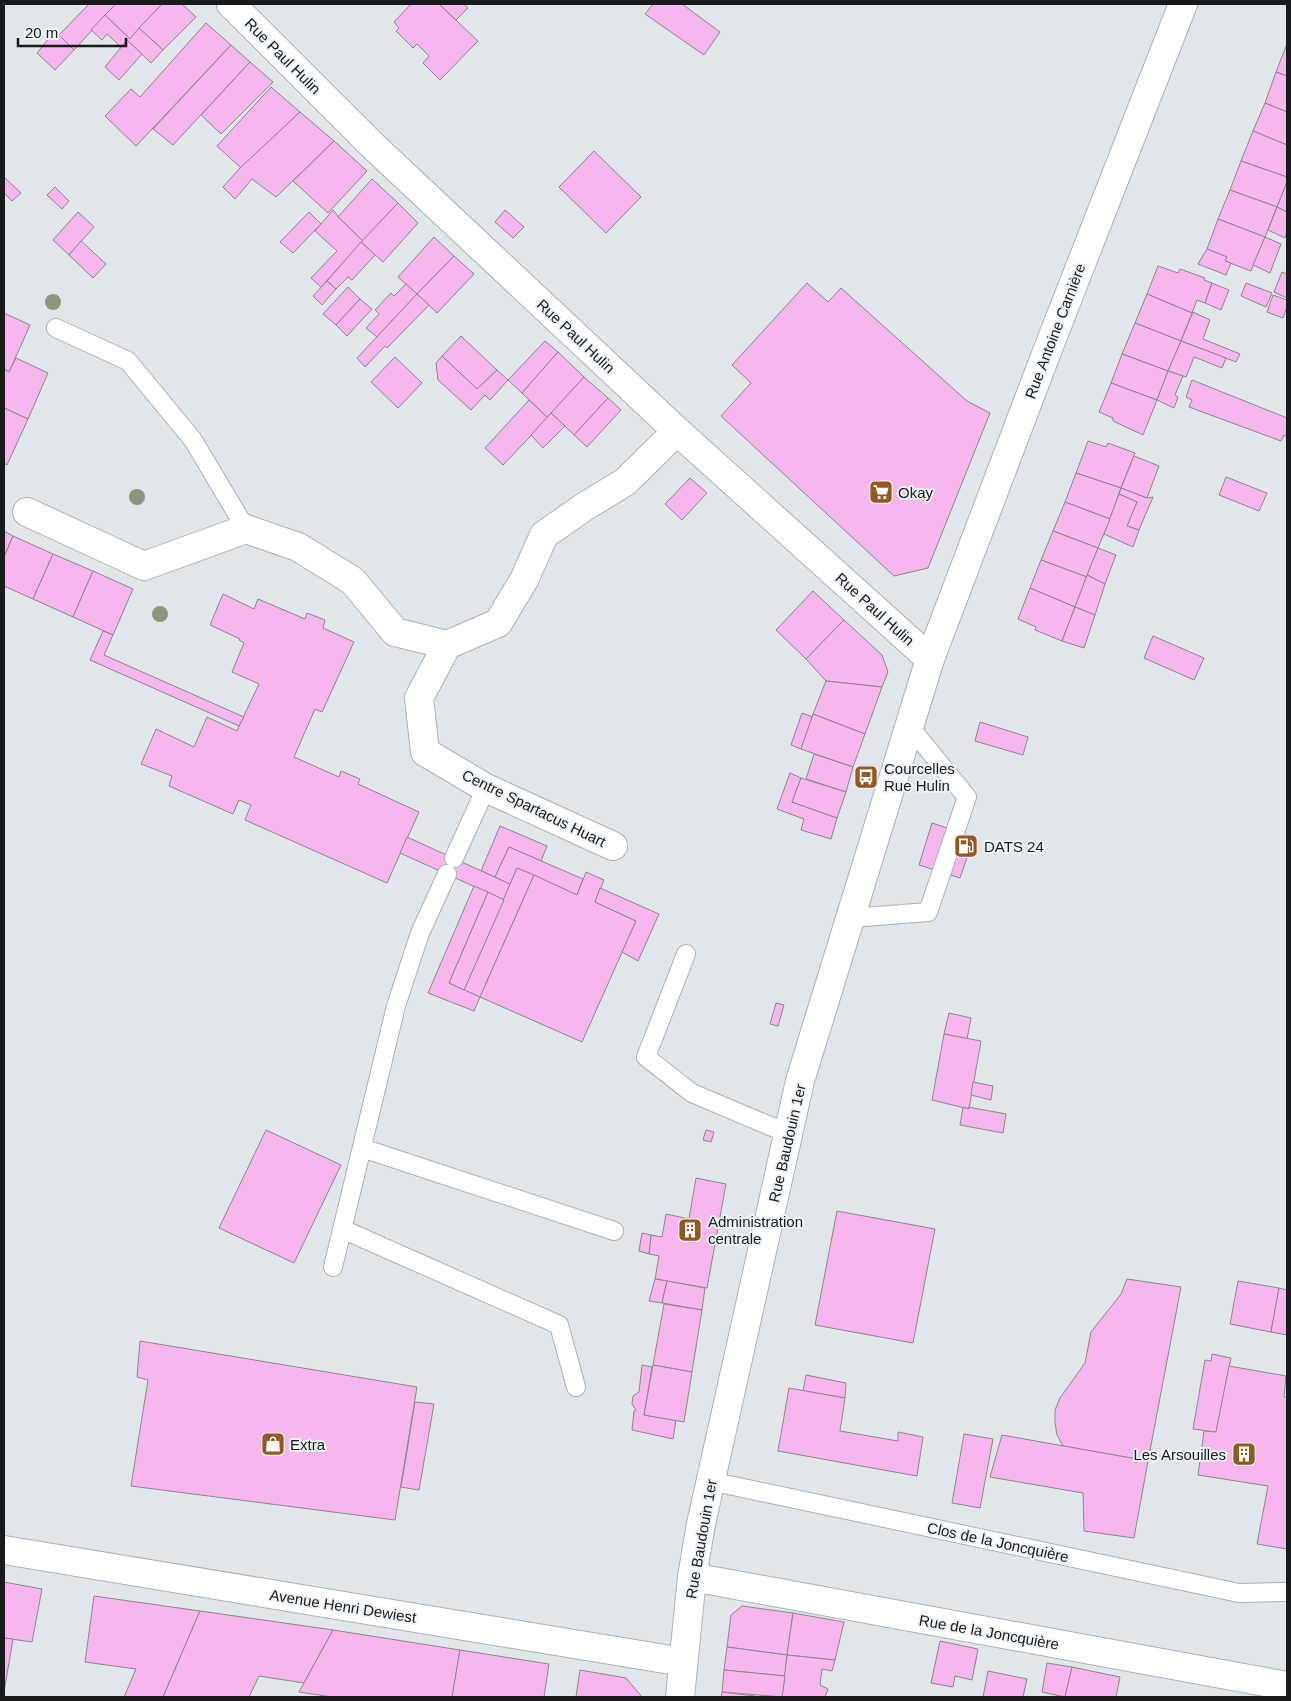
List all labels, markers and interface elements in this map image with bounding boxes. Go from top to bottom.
scale bar [18,15,125,47]
street label: Rue Paul Hulin [242,15,324,97]
text: 20 m [25,24,58,41]
street label: Rue Antoine Carnière [1021,261,1089,401]
street label: Rue Paul Hulin [534,296,618,376]
supermarket icon: Okay [868,479,894,505]
place label: Okay [898,484,934,501]
street label: Rue Paul Hulin [832,569,918,649]
place label: Courcelles Rue Hulin [884,760,955,794]
bus stop icon: Courcelles Rue Hulin [853,764,879,790]
street label: Centre Spartacus Huart [459,766,609,851]
fuel station icon: DATS 24 [953,833,979,859]
place label: DATS 24 [984,838,1044,855]
street label: Rue Baudouin 1er [765,1082,809,1204]
place label: Administration centrale [708,1213,803,1247]
building icon: Administration centrale [677,1217,703,1243]
shop icon: Extra [260,1431,286,1457]
place label: Extra [290,1436,326,1453]
building icon: Les Arsouilles [1231,1441,1257,1467]
place label: Les Arsouilles [1133,1446,1226,1463]
street label: Rue Baudouin 1er [682,1478,720,1600]
street label: Clos de la Joncquière [926,1519,1070,1565]
street label: Avenue Henri Dewiest [269,1586,418,1626]
street label: Rue de la Joncquière [918,1611,1060,1653]

